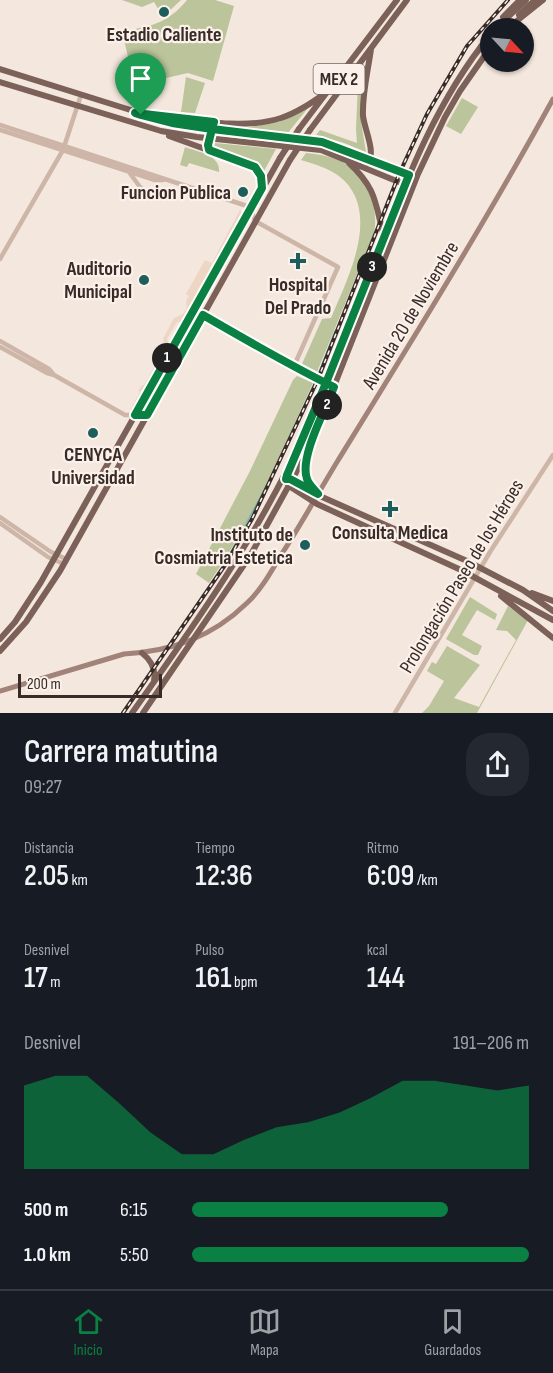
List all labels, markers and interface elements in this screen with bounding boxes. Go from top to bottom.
marker: Estadio Caliente [157,5,171,19]
north arrow [480,18,534,72]
map controls [480,18,534,72]
place label: Estadio Caliente [107,23,221,47]
pin [115,53,166,115]
icon: arrive [124,62,157,95]
road number: MEX 2 [314,64,364,94]
place label: Funcion Publica [121,181,231,205]
marker: Funcion Publica [236,185,250,199]
street label: Avenida 20 de Noviembre [357,237,464,394]
marker: Hospital Del Prado [289,252,307,270]
pin: 3 [357,252,387,282]
place label: Auditorio Municipal [64,257,132,304]
text: 3 [368,257,376,276]
marker: Auditorio Municipal [137,273,151,287]
place label: Hospital Del Prado [265,273,331,320]
pin: 1 [152,343,182,373]
text: 1 [164,348,170,367]
pin: 2 [312,390,342,420]
text: 2 [323,395,331,414]
marker: CENYCA Universidad [86,426,100,440]
place label: CENYCA Universidad [51,443,135,490]
street label: Prolongación Paseo de los Héroes [395,475,529,678]
marker: Consulta Medica [381,500,399,518]
place label: Consulta Medica [332,521,448,545]
place label: Instituto de Cosmiatria Estetica [154,523,293,570]
marker: Instituto de Cosmiatria Estetica [298,538,312,552]
scale bar [18,671,162,698]
text: 200 m [27,675,61,694]
text: Carrera matutina [24,732,218,772]
button: share [466,733,529,796]
text: 09:27 [24,775,62,799]
text: Distancia [24,839,74,858]
text: Tiempo [195,839,235,858]
text: Ritmo [367,839,399,858]
text: 2.05 [24,858,69,894]
text: 12:36 [195,858,253,894]
text: 6:09 [367,858,414,894]
text: km [69,871,88,890]
text: /km [414,871,438,890]
text: Desnivel [24,941,69,960]
text: Pulso [195,941,224,960]
text: kcal [367,941,388,960]
text: 17 [24,960,48,996]
text: 161 [195,960,231,996]
text: 144 [367,960,405,996]
text: m [48,973,61,992]
text: bpm [231,973,258,992]
text: Desnivel [24,1031,81,1055]
text: 191–206 m [453,1031,529,1055]
text: 500 m [24,1198,68,1222]
text: 6:15 [120,1198,148,1222]
text: 1.0 km [24,1243,71,1267]
text: 5:50 [120,1243,149,1267]
tab: Inicio [72,1305,105,1360]
tab: Mapa [248,1305,281,1360]
tab: Guardados [424,1305,481,1360]

